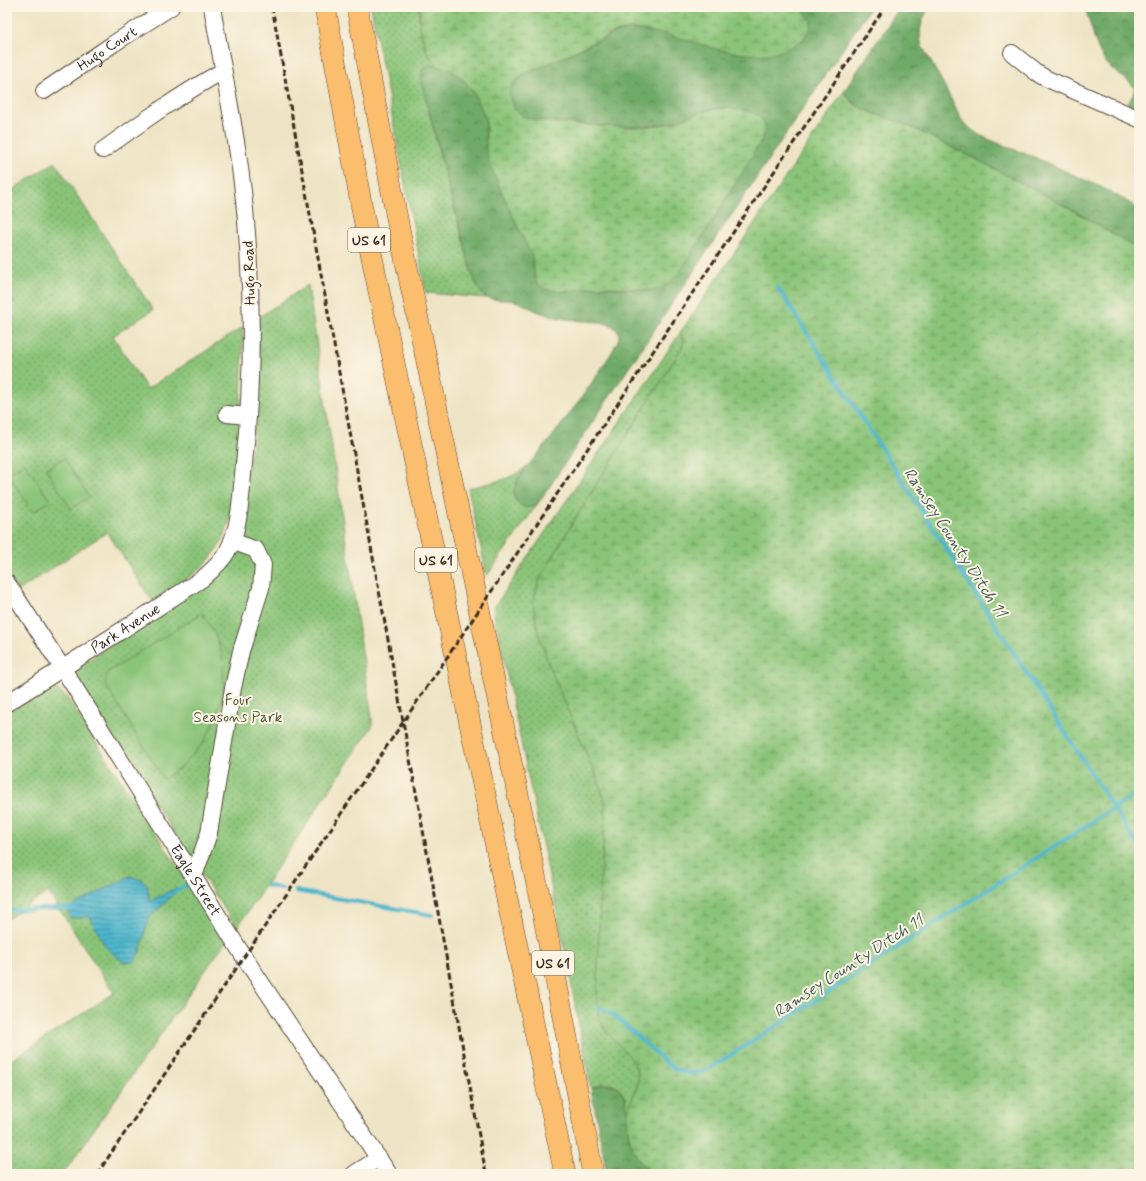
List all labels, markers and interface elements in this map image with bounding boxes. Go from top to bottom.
street label: Hugo Court [74,22,142,76]
road number: US 61 [348,228,390,252]
street label: Hugo Road [239,240,262,305]
water label: Ramsey County Ditch 11 [899,464,1012,623]
road number: US 61 [415,548,457,572]
street label: Park Avenue [87,599,165,659]
park label: Four Seasons Park [194,691,283,728]
street label: Eagle Street [165,841,225,920]
water label: Ramsey County Ditch 11 [770,909,929,1022]
road number: US 61 [532,951,574,975]

